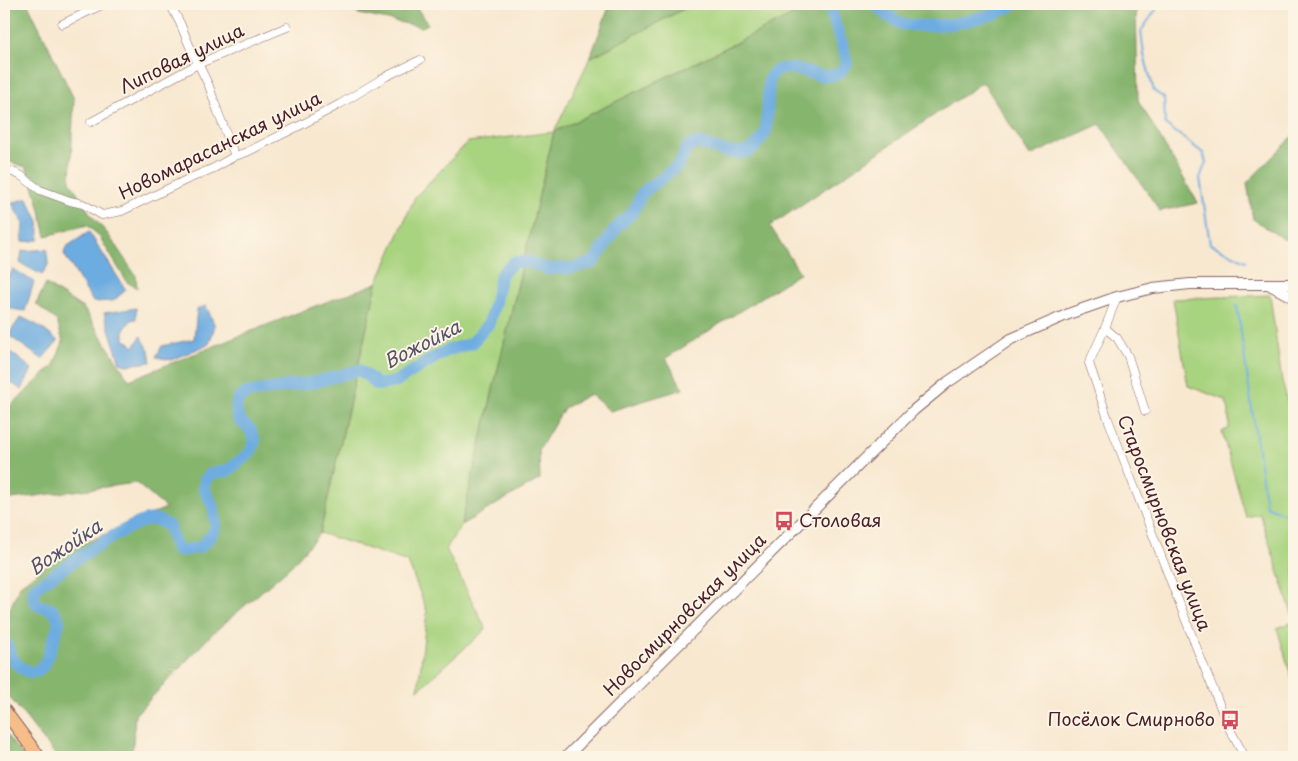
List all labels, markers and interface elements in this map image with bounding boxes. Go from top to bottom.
street label: Липовая улица [115,16,249,99]
street label: Новомарасанская улица [113,83,326,206]
water label: Вожойка [378,311,466,374]
street label: Старосмирновская улица [1112,411,1219,635]
place label: Столовая [799,506,882,533]
bus stop icon: Столовая [773,510,795,532]
water label: Вожойка [22,511,108,581]
street label: Новосмирновская улица [596,526,772,701]
place label: Посёлок Смирново [1047,705,1215,732]
bus stop icon: Посёлок Смирново [1219,709,1241,731]

